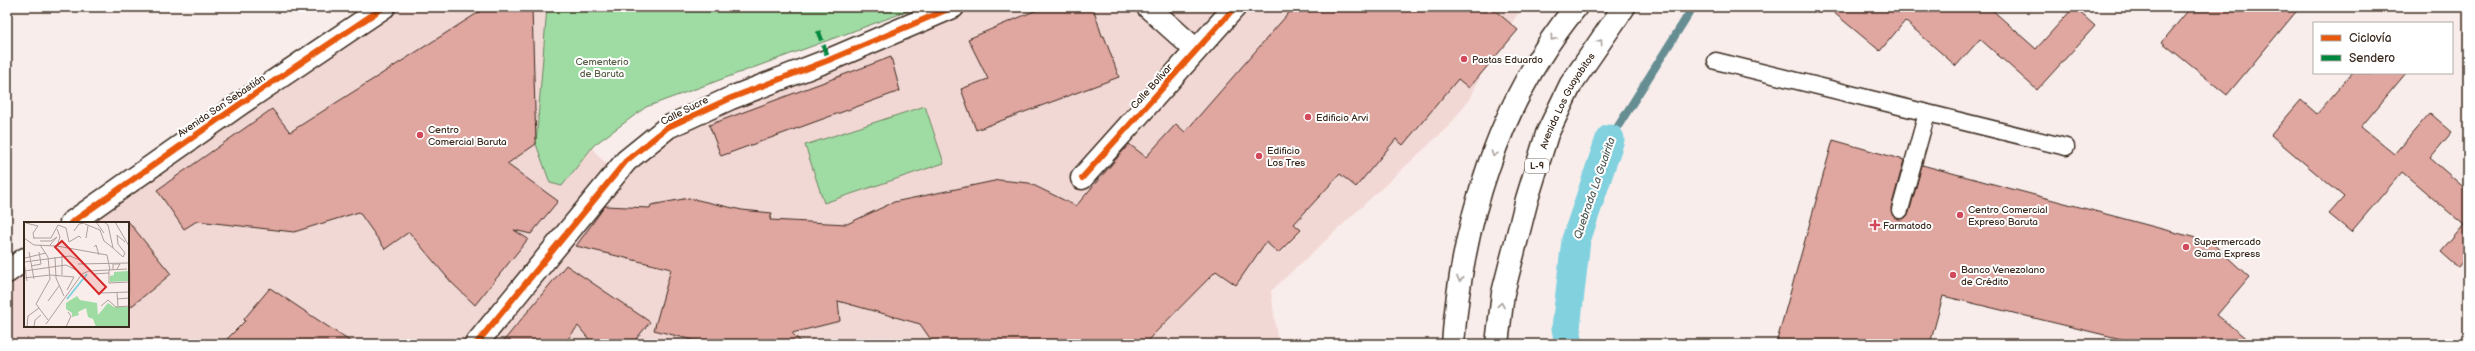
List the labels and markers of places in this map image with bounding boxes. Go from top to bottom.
marker: Pastas Eduardo [1459,54,1469,64]
place label: Pastas Eduardo [1472,54,1543,66]
marker: Edificio Arvi [1303,112,1313,122]
place label: Edificio Arvi [1316,112,1368,124]
place label: Centro Comercial Baruta [428,124,507,148]
marker: Centro Comercial Baruta [415,130,425,140]
place label: Edificio Los Tres [1267,145,1305,169]
marker: Edificio Los Tres [1254,151,1264,161]
place label: Centro Comercial Expreso Baruta [1968,204,2048,228]
marker: Centro Comercial Expreso Baruta [1955,210,1965,220]
marker: Farmatodo [1870,220,1880,230]
place label: Farmatodo [1883,220,1932,232]
place label: Supermercado Gama Express [2194,236,2261,260]
marker: Supermercado Gama Express [2181,242,2191,252]
place label: Banco Venezolano de Crédito [1961,264,2045,288]
marker: Banco Venezolano de Crédito [1948,270,1958,280]

